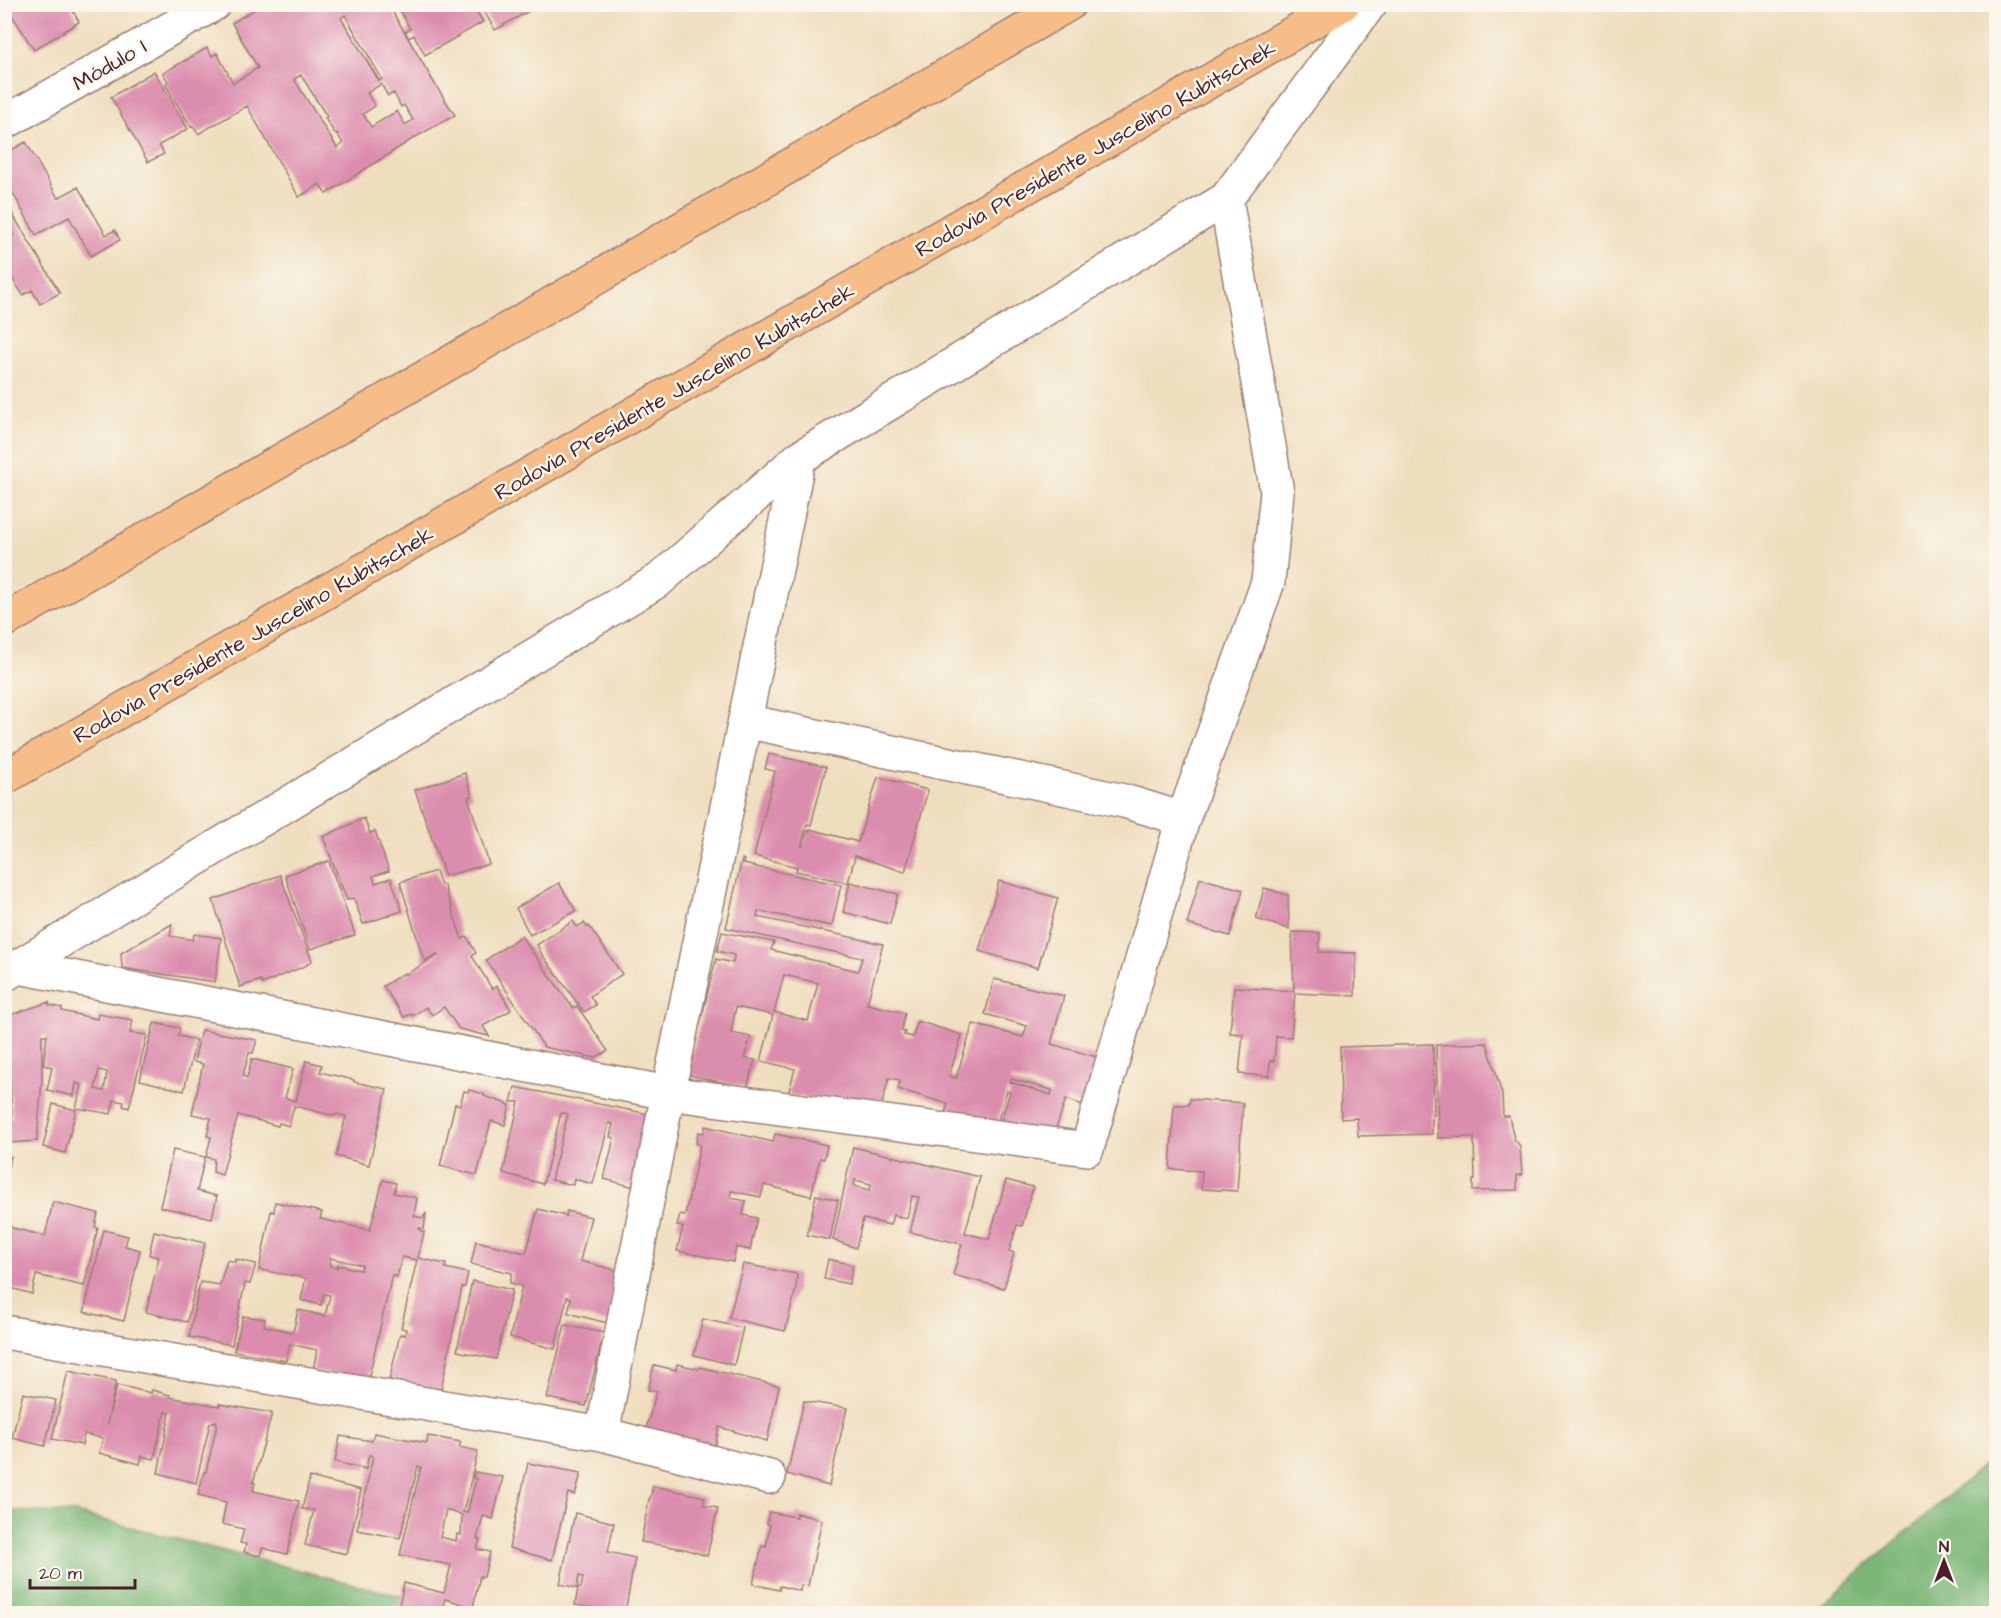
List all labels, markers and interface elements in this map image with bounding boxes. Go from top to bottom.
street label: Módulo I [67,32,153,99]
street label: Rodovia Presidente Juscelino Kubitschek [910,33,1282,266]
street label: Rodovia Presidente Juscelino Kubitschek [489,276,861,509]
street label: Rodovia Presidente Juscelino Kubitschek [68,519,440,752]
north arrow [1914,1531,1974,1591]
text: N [1939,1536,1949,1558]
scale bar [30,1552,135,1590]
text: 20 m [39,1561,82,1586]

